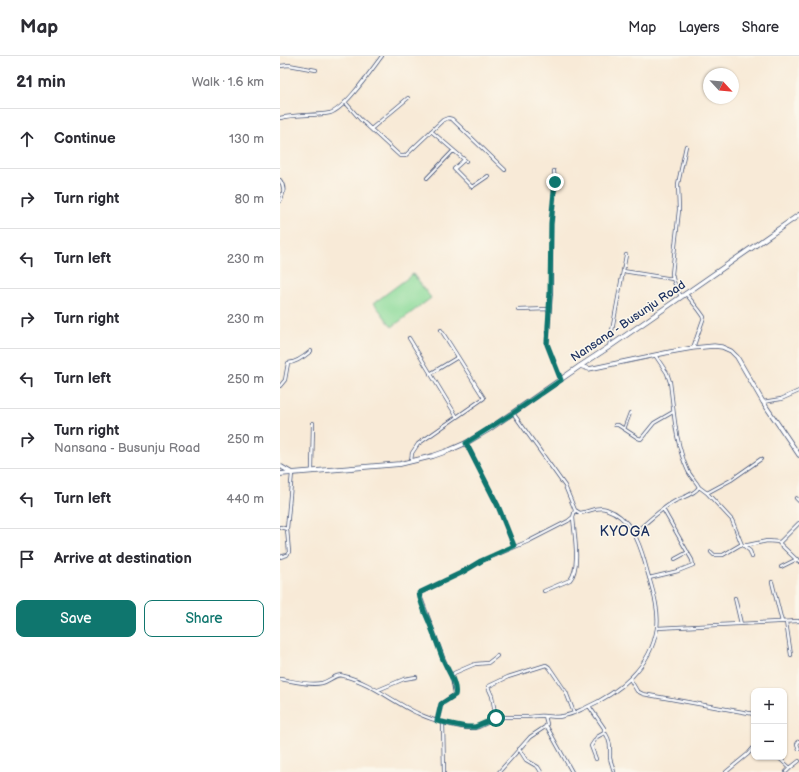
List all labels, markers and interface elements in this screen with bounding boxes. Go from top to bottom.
text: Map [20,16,58,39]
text: Map [628,19,656,36]
text: Layers [678,19,720,36]
text: Share [742,19,779,36]
north arrow [703,68,739,104]
text: 21 min [16,72,66,92]
text: Walk · 1.6 km [192,74,264,90]
icon: ahead [16,128,38,150]
text: Continue [54,129,116,148]
text: 130 m [229,131,264,147]
route end [546,173,564,191]
icon: right [16,188,38,210]
text: Turn right [54,189,119,208]
text: 80 m [235,191,264,207]
icon: left [16,248,38,270]
text: Turn left [54,249,111,268]
text: 230 m [227,251,264,267]
street label: Nansana - Busunju Road [568,277,688,365]
icon: right [16,308,38,330]
text: Turn right [54,309,119,328]
text: 230 m [227,311,264,327]
icon: left [16,368,38,390]
text: Turn left [54,369,111,388]
text: 250 m [227,371,264,387]
text: Turn right [54,421,119,440]
icon: right [16,428,38,450]
text: 250 m [227,431,264,447]
text: Nansana - Busunju Road [54,440,200,456]
icon: left [16,488,38,510]
text: Turn left [54,489,111,508]
text: 440 m [226,491,264,507]
district label: KYOGA [600,523,650,540]
icon: arrive [16,548,38,570]
text: Arrive at destination [54,549,192,568]
button: Save [16,600,136,637]
button: Share [144,600,264,637]
map controls [751,688,787,760]
button: + [751,688,787,724]
route start [487,709,505,727]
button: − [751,724,787,760]

